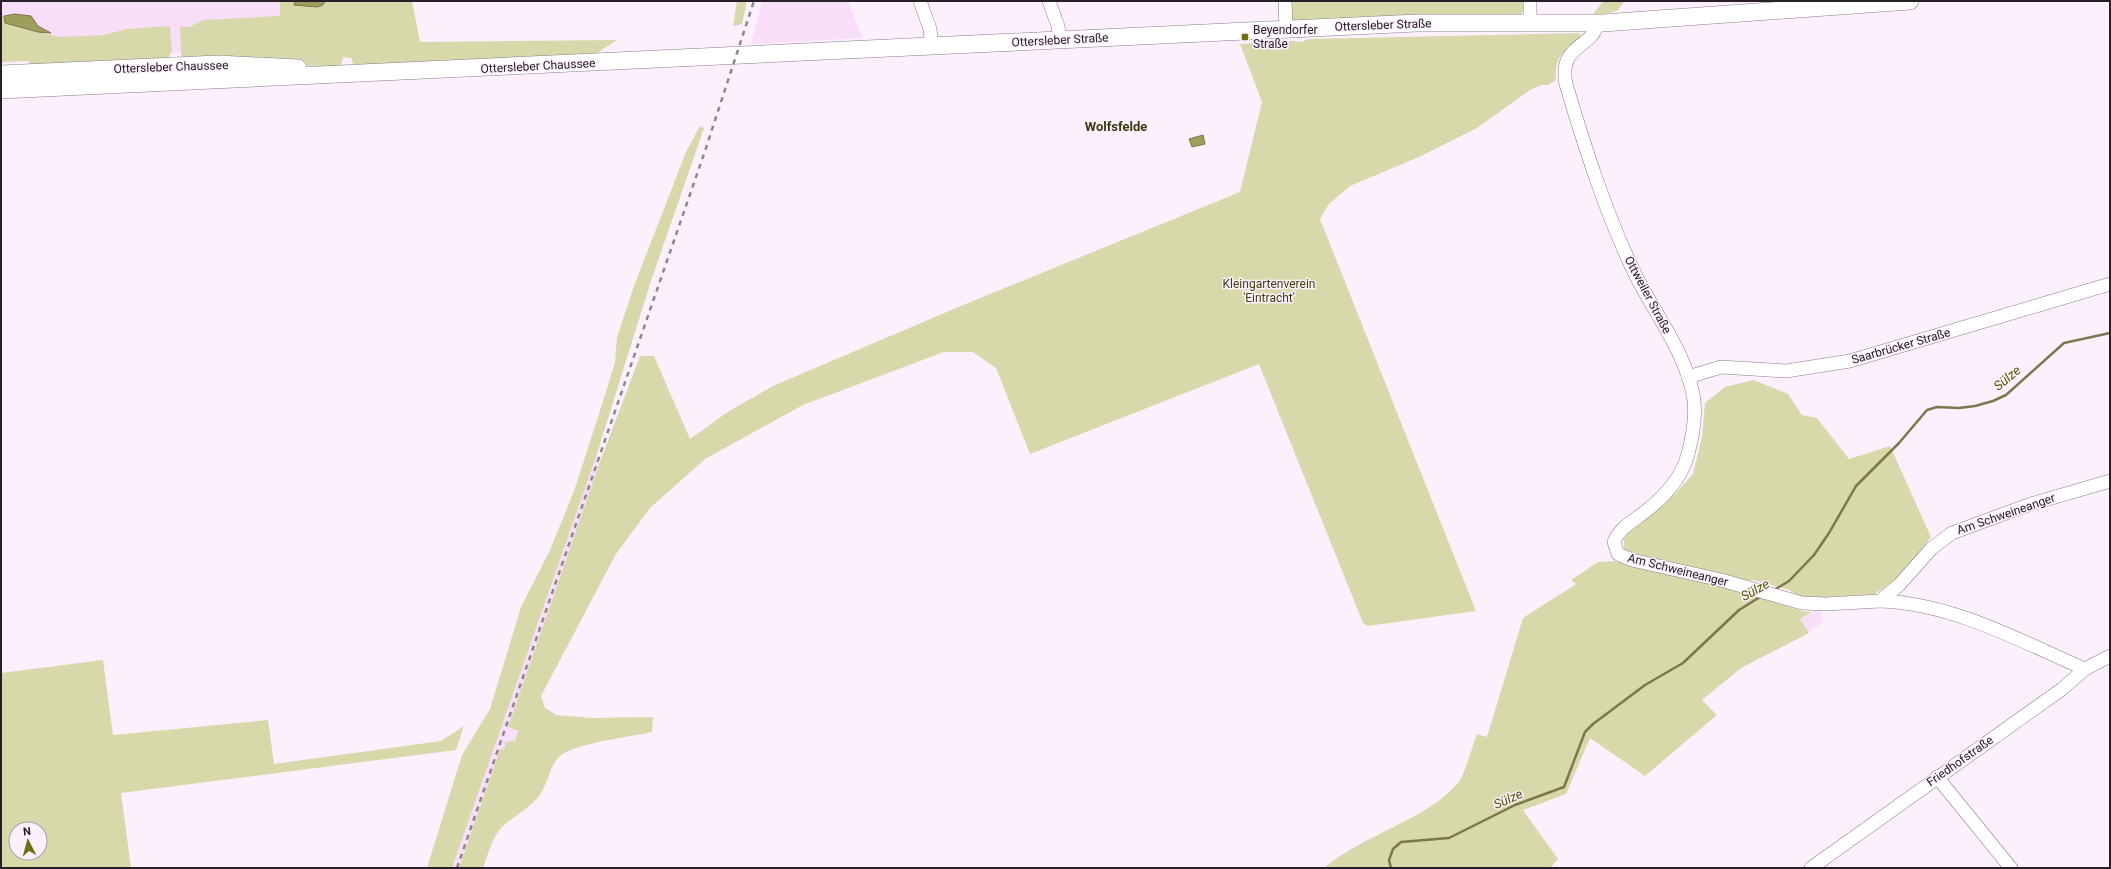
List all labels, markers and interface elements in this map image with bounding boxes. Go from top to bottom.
street label: Ottersleber Straße [1334,16,1432,34]
place label: Beyendorfer Straße [1253,23,1318,51]
street label: Ottersleber Straße [1011,30,1109,50]
marker: Beyendorfer Straße [1240,32,1250,42]
street label: Ottersleber Chaussee [480,56,596,76]
street label: Ottersleber Chaussee [113,58,229,76]
district label: Wolfsfelde [1085,119,1147,134]
street label: Ottweiler Straße [1622,254,1674,336]
park label: Kleingartenverein 'Eintracht' [1223,277,1315,305]
street label: Saarbrücker Straße [1850,325,1952,367]
water label: Sülze [1991,362,2024,394]
street label: Am Schweineanger [1955,491,2057,537]
street label: Am Schweineanger [1626,551,1730,589]
water label: Sülze [1738,576,1772,604]
street label: Friedhofstraße [1924,733,1996,789]
water label: Sülze [1491,786,1525,812]
north arrow [8,821,48,861]
text: N [22,825,32,838]

